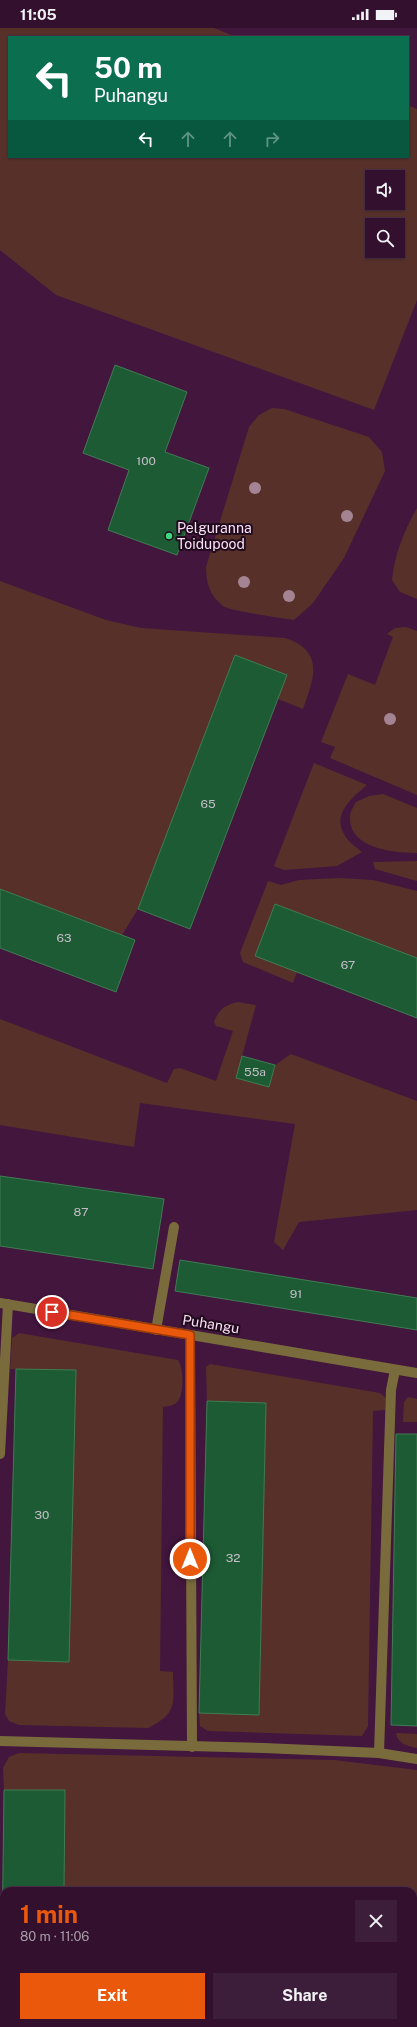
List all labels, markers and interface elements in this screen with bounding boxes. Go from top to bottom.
text: 11:05 [20,6,57,23]
text: 50 m [94,51,162,84]
icon: left [28,52,80,104]
text: Puhangu [94,85,168,106]
icon: left [135,128,157,150]
icon: ahead [177,128,199,150]
icon: ahead [219,128,241,150]
icon: right [261,128,283,150]
map controls [365,170,405,258]
button: sound [365,170,405,210]
button: search [365,218,405,258]
house number: 100 [136,454,156,468]
place label: Pelguranna Toidupood [177,520,252,552]
marker: Pelguranna Toidupood [164,531,174,541]
house number: 65 [200,797,216,811]
house number: 63 [57,931,71,945]
house number: 67 [341,958,355,972]
house number: 55a [244,1065,266,1079]
house number: 87 [74,1205,88,1219]
house number: 91 [290,1287,302,1301]
pin [35,1295,69,1329]
icon: arrive [41,1301,63,1323]
street label: Puhangu [181,1312,241,1336]
house number: 30 [35,1508,49,1522]
position arrow [169,1538,211,1580]
house number: 32 [226,1551,240,1565]
text: 1 min [20,1900,78,1928]
button: close [355,1900,397,1942]
text: 80 m · 11:06 [20,1929,89,1944]
button: Exit [20,1973,205,2019]
button: Share [213,1973,397,2019]

